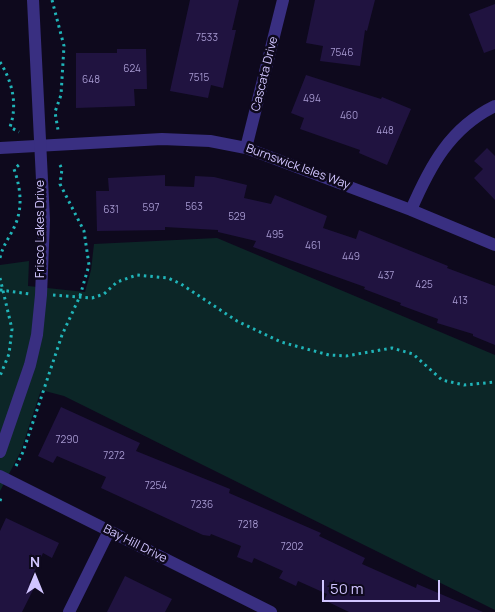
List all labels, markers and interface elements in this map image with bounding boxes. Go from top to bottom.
house number: 7533 [196,32,218,44]
street label: Cascata Drive [249,35,281,113]
house number: 7546 [331,47,353,59]
house number: 624 [123,63,141,75]
house number: 7515 [189,72,209,84]
house number: 648 [82,74,100,86]
house number: 494 [303,93,321,105]
house number: 460 [340,110,358,122]
house number: 448 [376,125,394,137]
street label: Burnswick Isles Way [244,141,352,193]
street label: Frisco Lakes Drive [34,180,48,278]
house number: 563 [185,201,203,213]
house number: 597 [143,202,159,214]
house number: 631 [103,204,119,216]
house number: 529 [228,211,246,223]
house number: 495 [266,229,284,241]
house number: 461 [305,240,321,252]
house number: 449 [342,251,360,263]
house number: 437 [378,270,394,282]
house number: 425 [415,279,433,291]
house number: 413 [452,295,468,307]
house number: 7290 [55,434,79,446]
house number: 7272 [103,450,125,462]
house number: 7254 [145,480,167,492]
house number: 7236 [191,499,213,511]
house number: 7218 [238,519,258,531]
street label: Bay Hill Drive [101,522,169,566]
house number: 7202 [281,541,303,553]
north arrow [10,552,60,602]
text: N [30,552,40,571]
scale bar [325,570,442,602]
text: 50 m [330,578,364,599]

